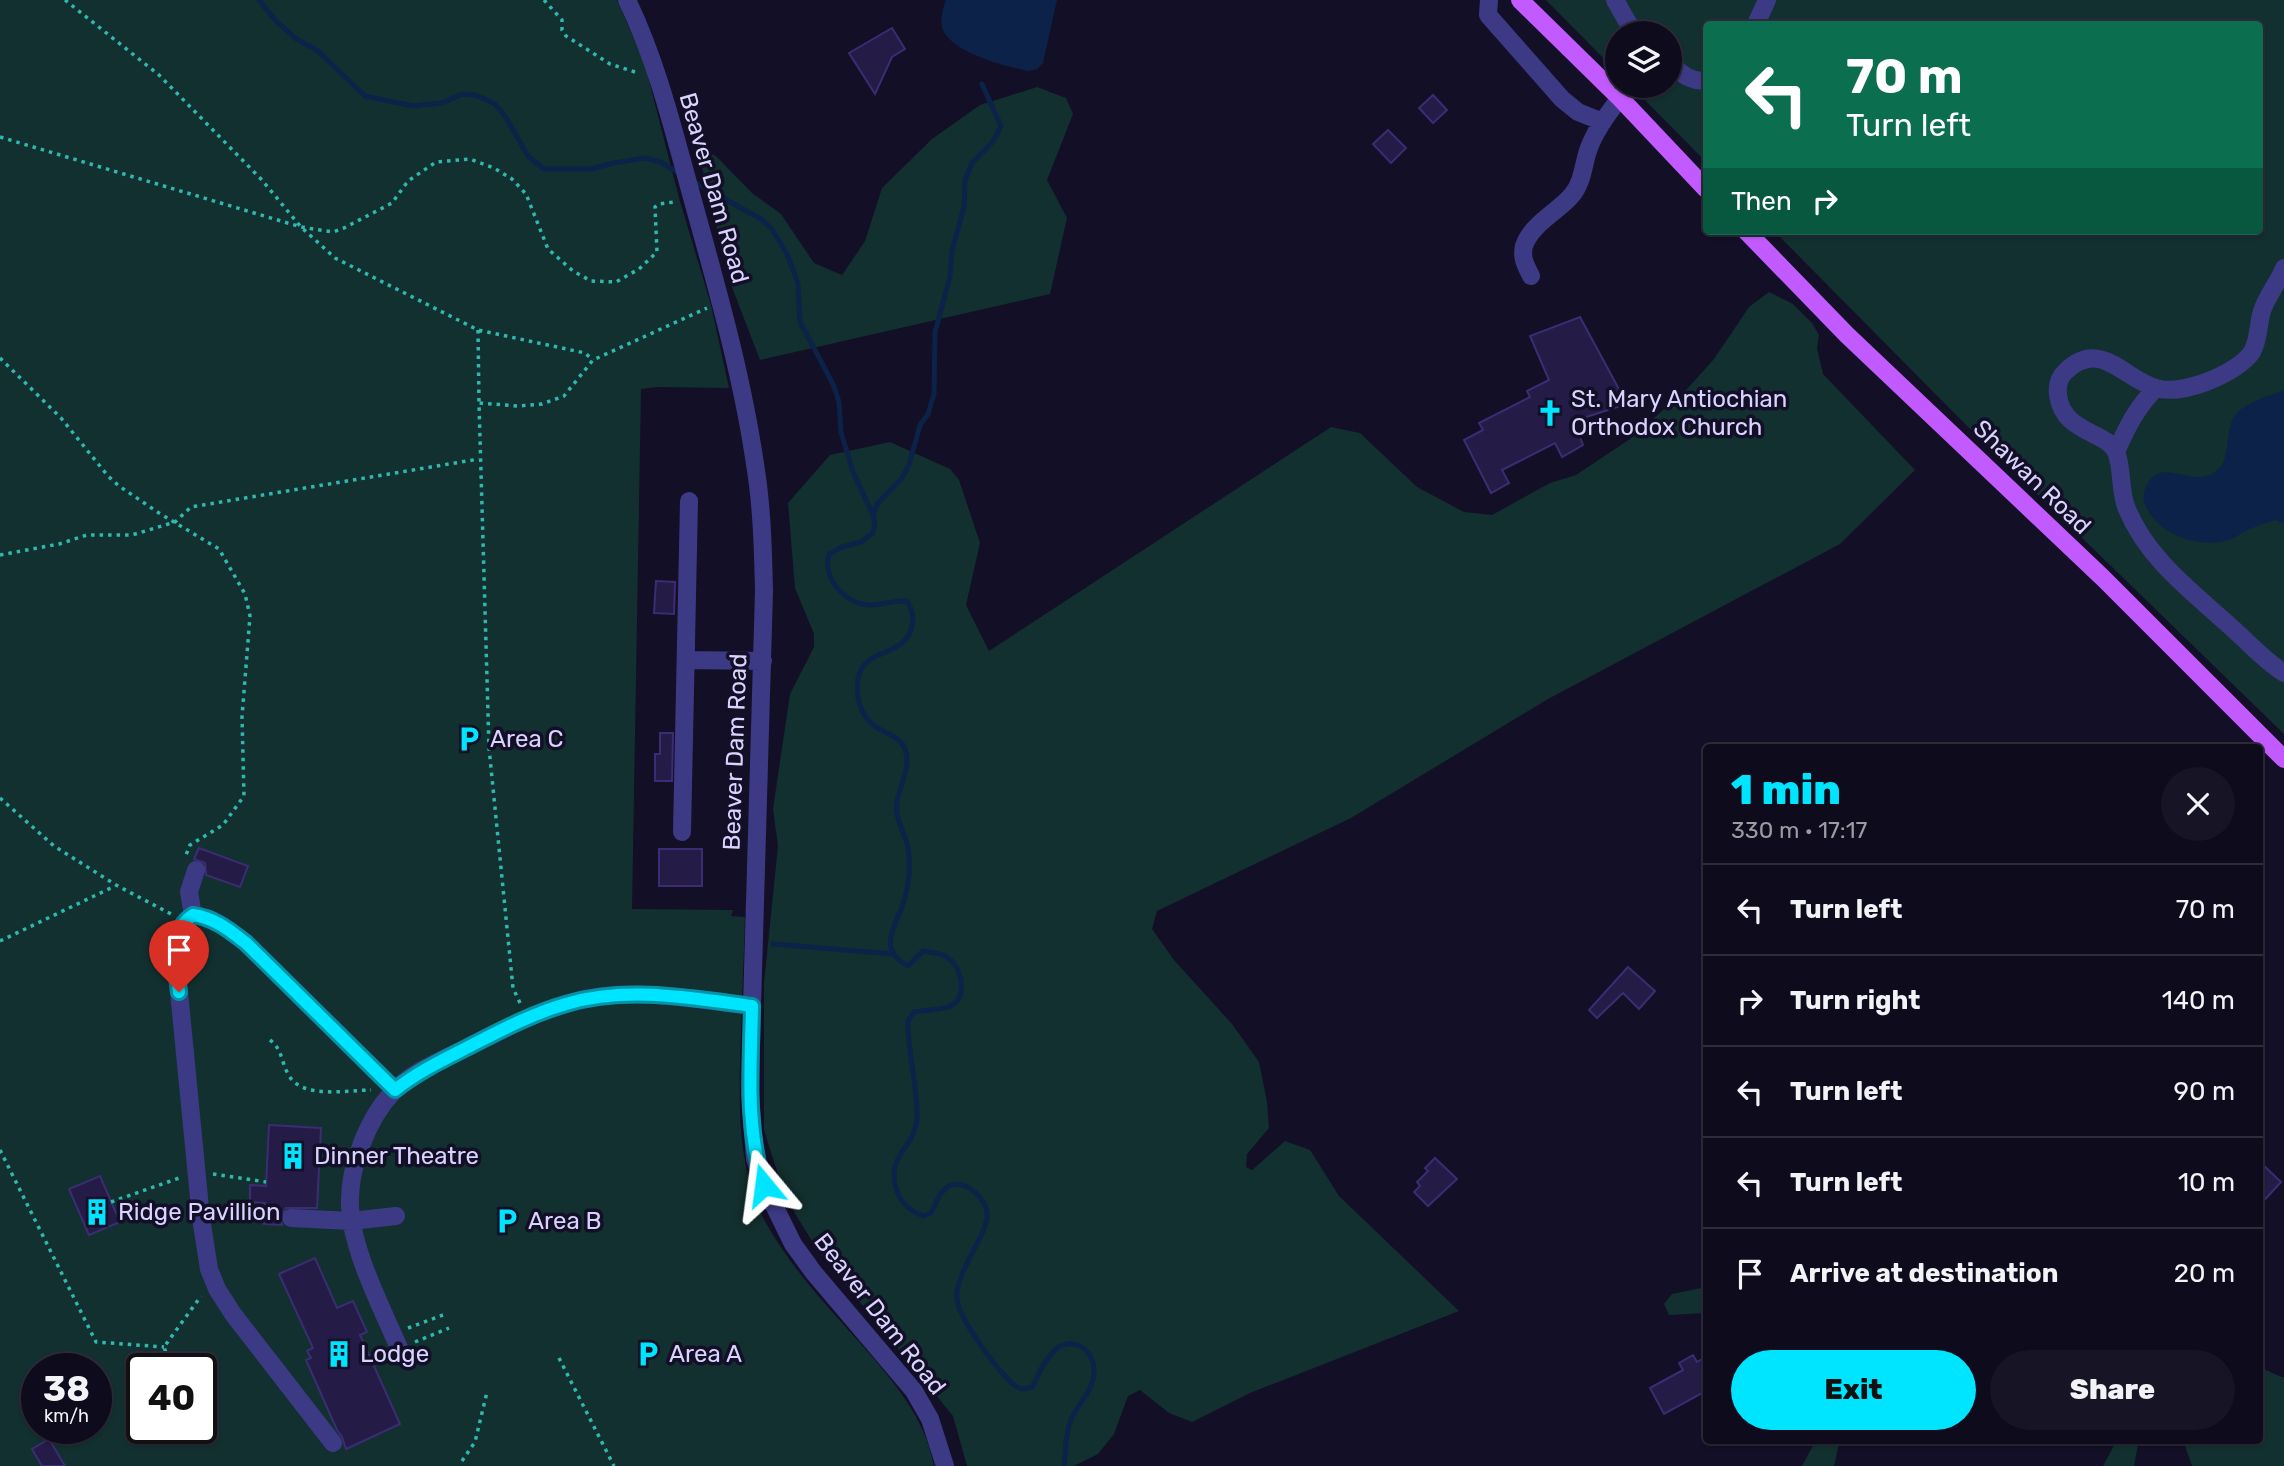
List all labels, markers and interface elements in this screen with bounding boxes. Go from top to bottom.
map controls [1605,21,1682,98]
button: layers [1605,21,1682,98]
text: 70 m [1846,47,1963,105]
icon: left [1731,49,1822,140]
street label: Beaver Dam Road [673,89,755,287]
text: Turn left [1846,106,1971,144]
icon: right [1806,182,1844,220]
text: Then [1731,186,1792,217]
place label: St. Mary Antiochian Orthodox Church [1571,385,1787,441]
church icon: St. Mary Antiochian Orthodox Church [1535,398,1565,428]
street label: Shawan Road [1968,414,2096,540]
street label: Beaver Dam Road [718,653,752,851]
parking icon: Area C [454,724,484,754]
place label: Area C [490,725,564,753]
text: 1 min [1731,765,1841,815]
button: close [2161,767,2235,841]
text: 330 m · 17:17 [1731,816,1867,844]
icon: left [1731,891,1769,929]
text: Turn left [1790,894,1902,925]
text: 70 m [2176,894,2235,925]
pin [149,920,209,992]
icon: arrive [160,931,198,969]
icon: right [1731,982,1769,1020]
text: Turn right [1790,985,1920,1016]
text: 140 m [2162,985,2235,1016]
icon: left [1731,1073,1769,1111]
text: Turn left [1790,1076,1902,1107]
text: 90 m [2174,1076,2235,1107]
building icon: Dinner Theatre [278,1141,308,1171]
place label: Dinner Theatre [314,1142,479,1170]
position arrow [727,1148,801,1222]
icon: left [1731,1164,1769,1202]
text: Turn left [1790,1167,1902,1198]
text: 10 m [2178,1167,2235,1198]
building icon: Ridge Pavillion [82,1197,112,1227]
place label: Ridge Pavillion [118,1198,281,1226]
parking icon: Area B [492,1206,522,1236]
place label: Area B [528,1207,602,1235]
street label: Beaver Dam Road [808,1228,952,1400]
icon: arrive [1731,1255,1769,1293]
text: Arrive at destination [1790,1258,2058,1289]
text: 20 m [2174,1258,2235,1289]
building icon: Lodge [324,1339,354,1369]
parking icon: Area A [633,1339,663,1369]
place label: Lodge [360,1340,429,1368]
place label: Area A [669,1340,742,1368]
button: Exit [1731,1350,1976,1430]
button: Share [1990,1350,2235,1430]
speed limit sign: 40 [126,1353,217,1444]
text: 38 [43,1368,90,1410]
text: km/h [44,1405,89,1427]

